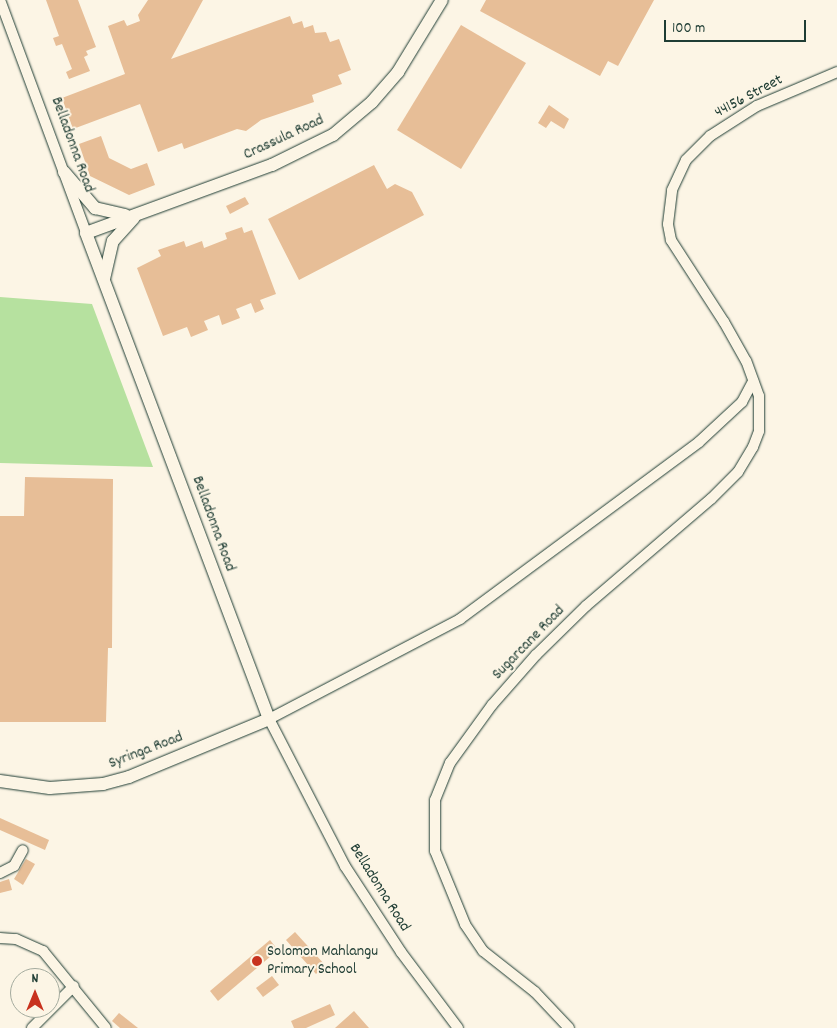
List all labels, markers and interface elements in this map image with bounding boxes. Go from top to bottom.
scale bar [667,10,810,42]
text: 100 m [672,18,705,40]
street label: 44156 Street [712,71,786,123]
street label: Belladonna Road [46,95,98,195]
street label: Crassula Road [241,111,327,165]
street label: Belladonna Road [187,474,239,574]
street label: Sugarcane Road [489,602,569,684]
street label: Syringa Road [106,728,186,774]
street label: Belladonna Road [344,840,414,936]
place label: Solomon Mahlangu Primary School [267,942,378,980]
marker: Solomon Mahlangu Primary School [251,955,263,967]
north arrow [10,968,60,1018]
text: N [32,969,38,989]

